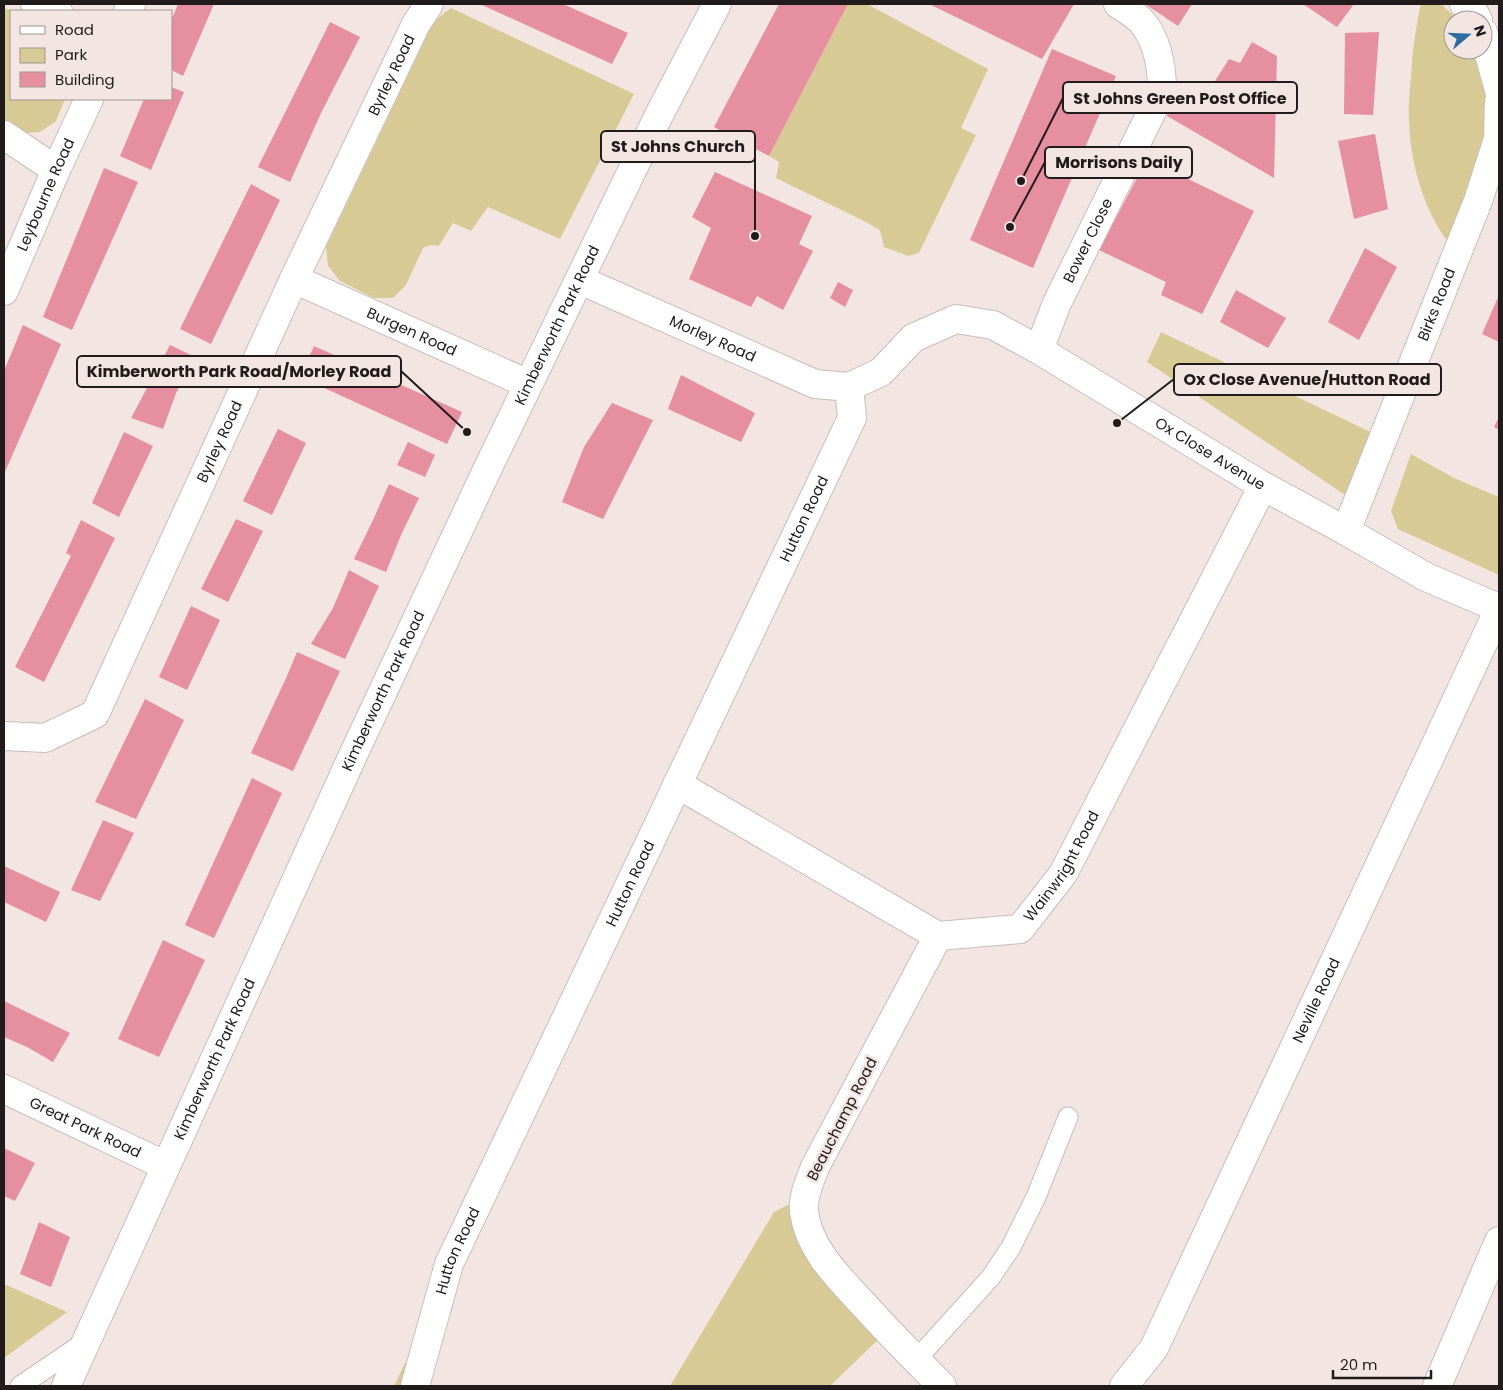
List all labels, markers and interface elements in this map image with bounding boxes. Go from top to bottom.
legend [10,10,172,100]
north arrow [1443,10,1493,60]
text: Road [55,19,94,40]
text: N [1469,23,1491,39]
street label: Byrley Road [363,31,420,119]
text: Park [55,44,87,65]
text: Building [55,69,115,90]
callout: St Johns Green Post Office [1063,82,1297,113]
text: St Johns Green Post Office [1073,87,1287,110]
callout: St Johns Church [601,131,755,162]
street label: Leybourne Road [11,135,79,254]
text: St Johns Church [611,135,745,158]
callout: Morrisons Daily [1045,147,1192,178]
text: Morrisons Daily [1055,151,1184,174]
street label: Bower Close [1058,194,1117,286]
street label: Kimberworth Park Road [509,242,604,408]
street label: Birks Road [1412,265,1460,344]
street label: Burgen Road [364,302,460,361]
street label: Morley Road [666,310,759,367]
callout: Kimberworth Park Road/Morley Road [77,356,401,387]
text: Kimberworth Park Road/Morley Road [87,360,391,383]
callout: Ox Close Avenue/Hutton Road [1174,364,1441,395]
text: Ox Close Avenue/Hutton Road [1183,368,1431,391]
street label: Byrley Road [191,397,247,486]
street label: Ox Close Avenue [1151,412,1269,495]
street label: Hutton Road [774,472,833,565]
street label: Kimberworth Park Road [336,607,429,774]
street label: Wainwright Road [1019,807,1104,926]
street label: Hutton Road [600,837,659,930]
street label: Neville Road [1287,954,1345,1046]
street label: Kimberworth Park Road [168,975,260,1143]
street label: Beauchamp Road [801,1054,882,1184]
street label: Great Park Road [26,1092,145,1163]
street label: Hutton Road [430,1203,485,1297]
scale bar [1333,1348,1430,1380]
text: 20 m [1340,1354,1378,1375]

